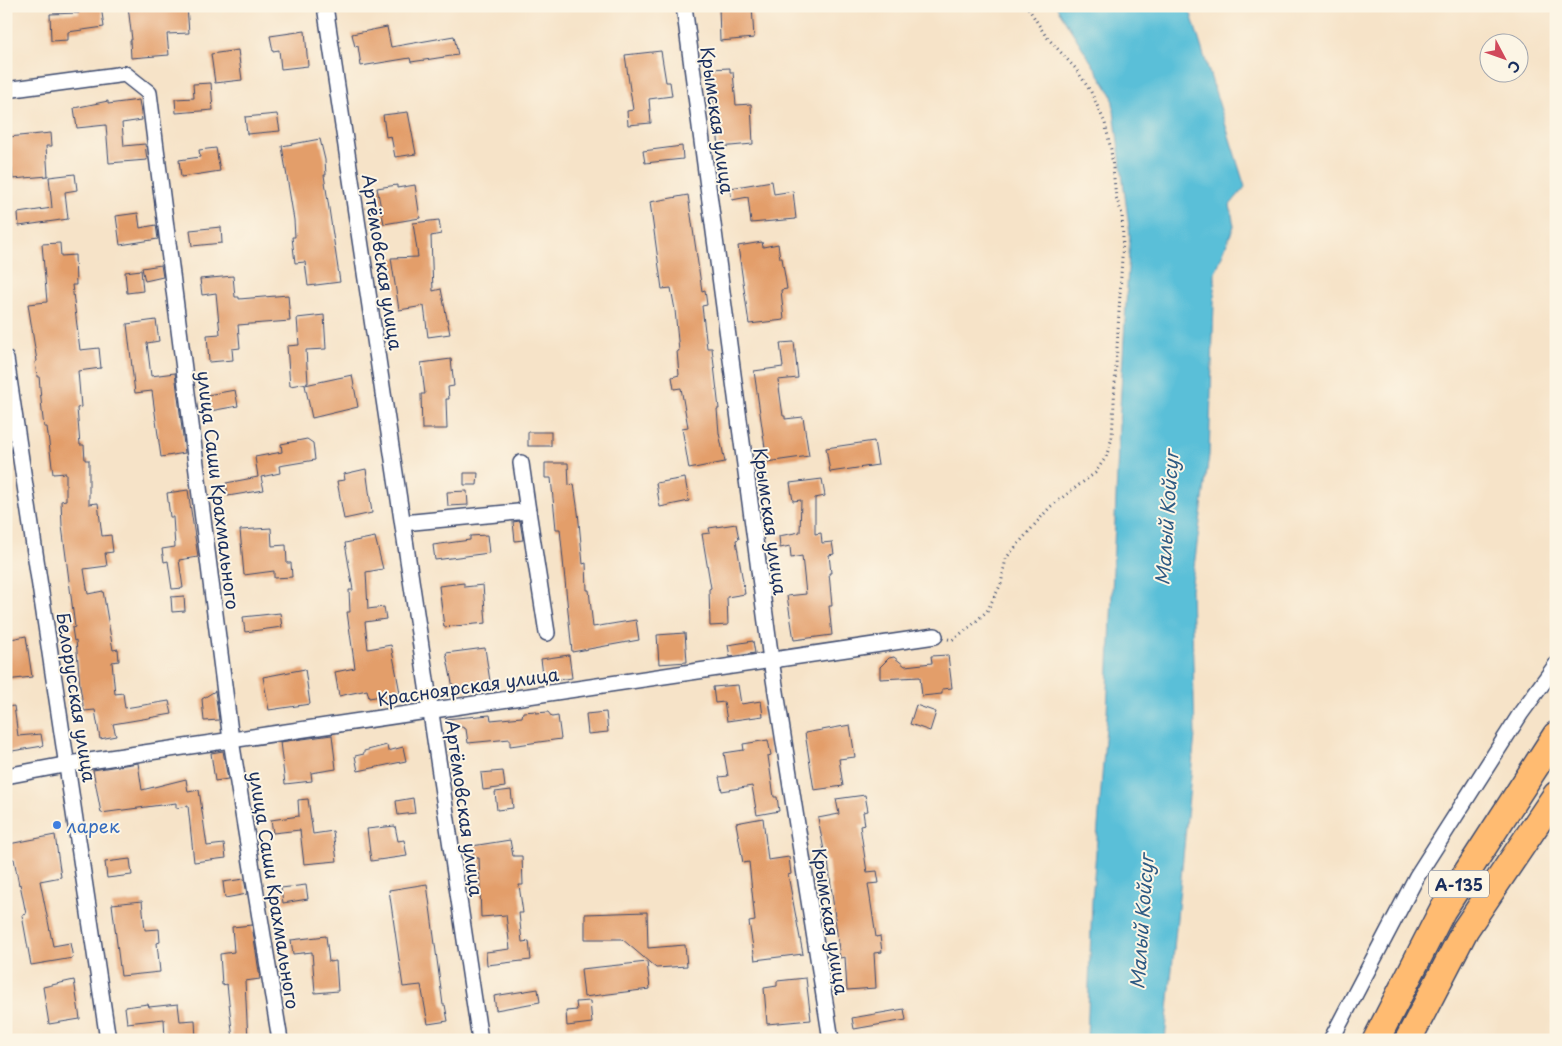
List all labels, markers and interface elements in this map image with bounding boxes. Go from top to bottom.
north arrow [1480,32,1530,82]
street label: Крымская улица [694,45,742,196]
text: С [1503,56,1526,78]
street label: Артёмовская улица [356,172,410,353]
street label: улица Саши Крахмального [191,369,247,611]
street label: Крымская улица [747,446,795,597]
water label: Малый Койсуг [1147,446,1185,586]
street label: Белорусская улица [50,610,104,785]
street label: Красноярская улица [375,660,561,712]
street label: Артёмовская улица [439,718,491,899]
street label: улица Саши Крахмального [243,769,307,1011]
place label: ларек [66,812,120,839]
marker: ларек [51,819,63,831]
street label: Крымская улица [806,845,856,997]
water label: Малый Койсуг [1122,850,1160,990]
road number: А-135 [1429,871,1489,898]

